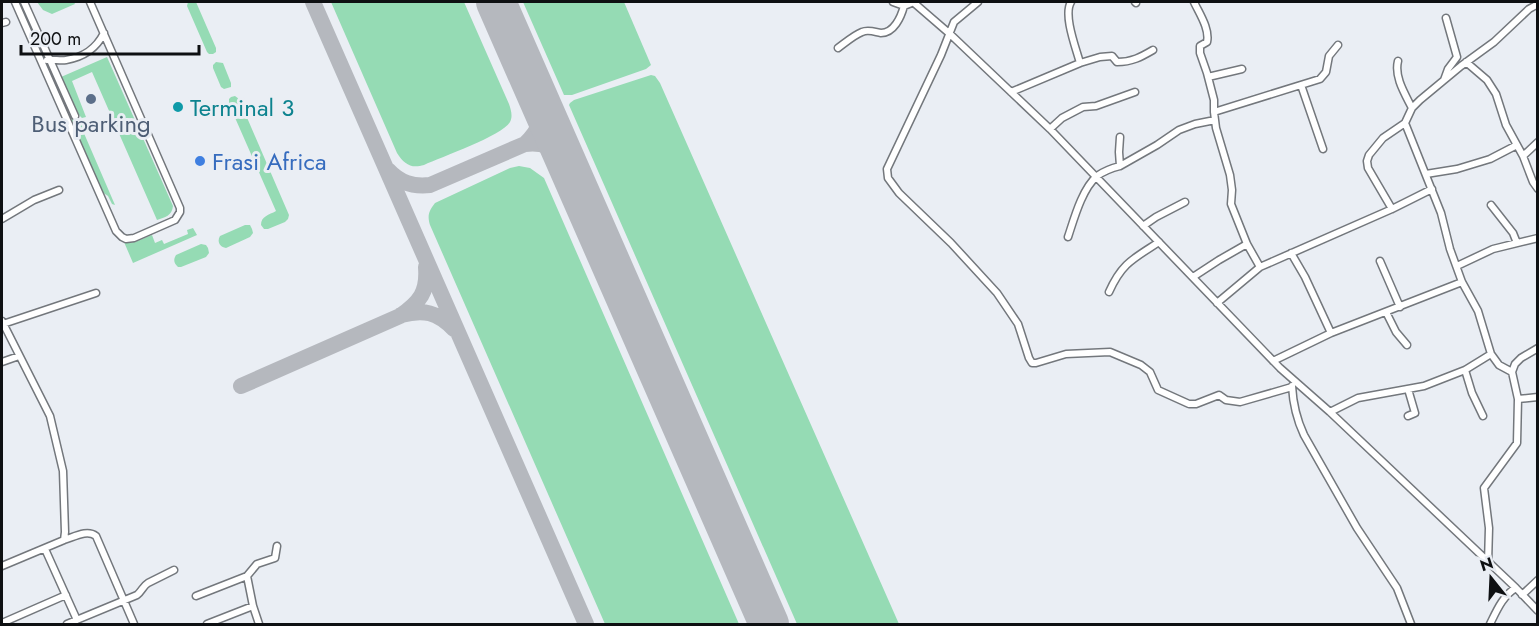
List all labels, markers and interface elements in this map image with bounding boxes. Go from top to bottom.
scale bar [21,18,200,56]
text: 200 m [30,26,81,52]
place label: Terminal 3 [190,90,294,125]
marker: Bus parking [84,92,98,106]
marker: Terminal 3 [171,100,185,114]
place label: Bus parking [31,106,151,141]
place label: Frasi Africa [212,144,327,179]
marker: Frasi Africa [193,154,207,168]
north arrow [1461,548,1521,608]
text: N [1477,551,1496,577]

